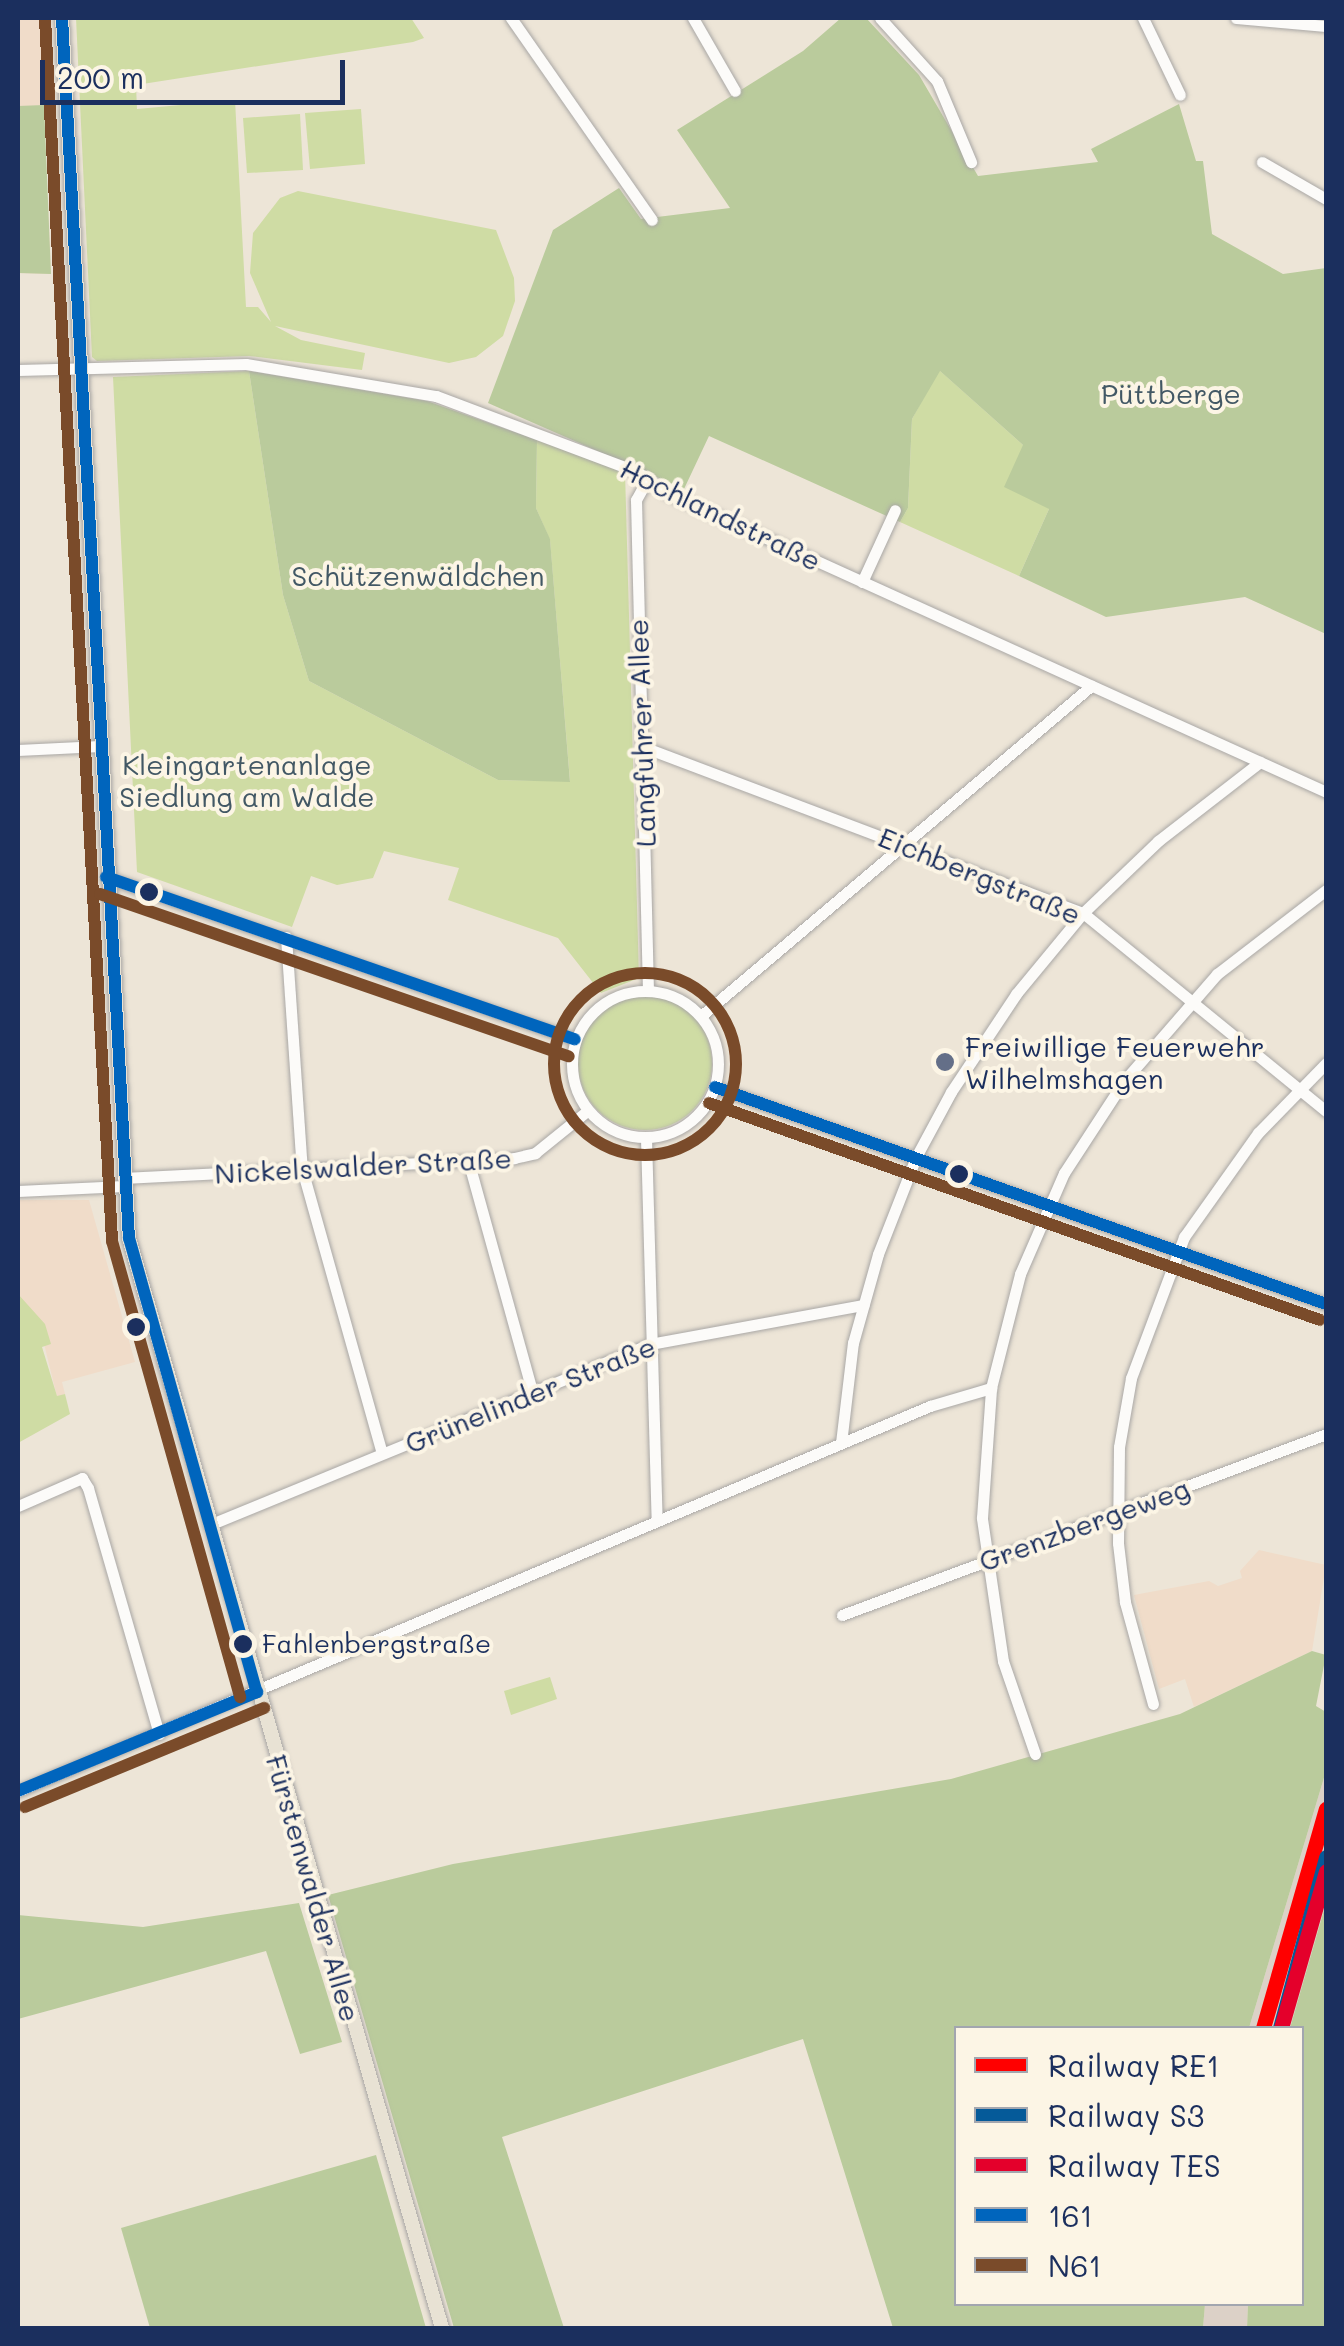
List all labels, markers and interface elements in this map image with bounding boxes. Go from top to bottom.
scale bar [45,40,350,102]
text: 200 m [57,57,144,97]
park label: Püttberge [1101,376,1241,410]
street label: Hochlandstraße [615,451,827,577]
park label: Schützenwäldchen [291,558,545,592]
street label: Langfuhrer Allee [620,618,662,848]
park label: Kleingartenanlage Siedlung am Walde [119,747,375,813]
street label: Eichbergstraße [874,819,1086,931]
unlabelled marker [139,882,159,902]
place label: Freiwillige Feuerwehr Wilhelmshagen [965,1029,1265,1095]
marker: Freiwillige Feuerwehr Wilhelmshagen [934,1051,956,1073]
street label: Nickelswalder Straße [214,1140,512,1190]
unlabelled marker [949,1164,969,1184]
unlabelled marker [126,1317,146,1337]
street label: Grünelinder Straße [400,1328,660,1460]
street label: Grenzbergeweg [974,1470,1194,1578]
place label: Fahlenbergstraße [262,1628,491,1660]
marker: Fahlenbergstraße [233,1634,253,1654]
street label: Fürstenwalder Allee [260,1751,368,2025]
legend [954,2026,1304,2306]
text: Railway RE1 [1048,2045,1220,2085]
text: Railway S3 [1048,2095,1204,2135]
text: Railway TES [1048,2145,1221,2185]
text: 161 [1048,2195,1093,2235]
text: N61 [1048,2245,1102,2285]

